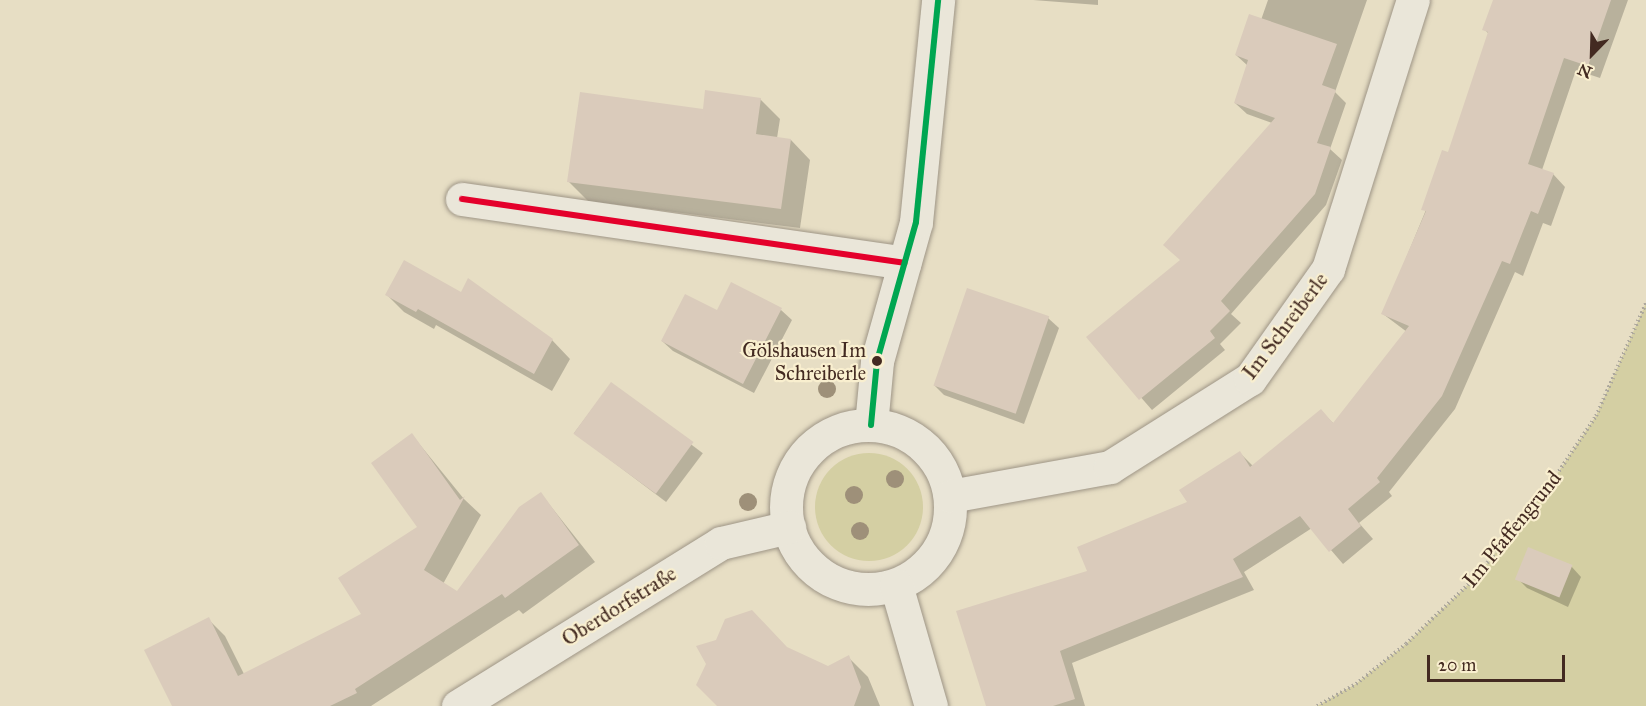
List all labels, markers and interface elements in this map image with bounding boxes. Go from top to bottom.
north arrow [1562,24,1622,84]
text: N [1575,60,1595,82]
street label: Im Schreiberle [1237,268,1333,384]
place label: Gölshausen Im Schreiberle [742,338,866,385]
marker: Gölshausen Im Schreiberle [871,355,883,367]
street label: Im Pfaffengrund [1457,466,1567,592]
street label: Oberdorfstraße [557,561,681,651]
scale bar [1430,643,1568,681]
text: 20 m [1438,654,1476,676]

